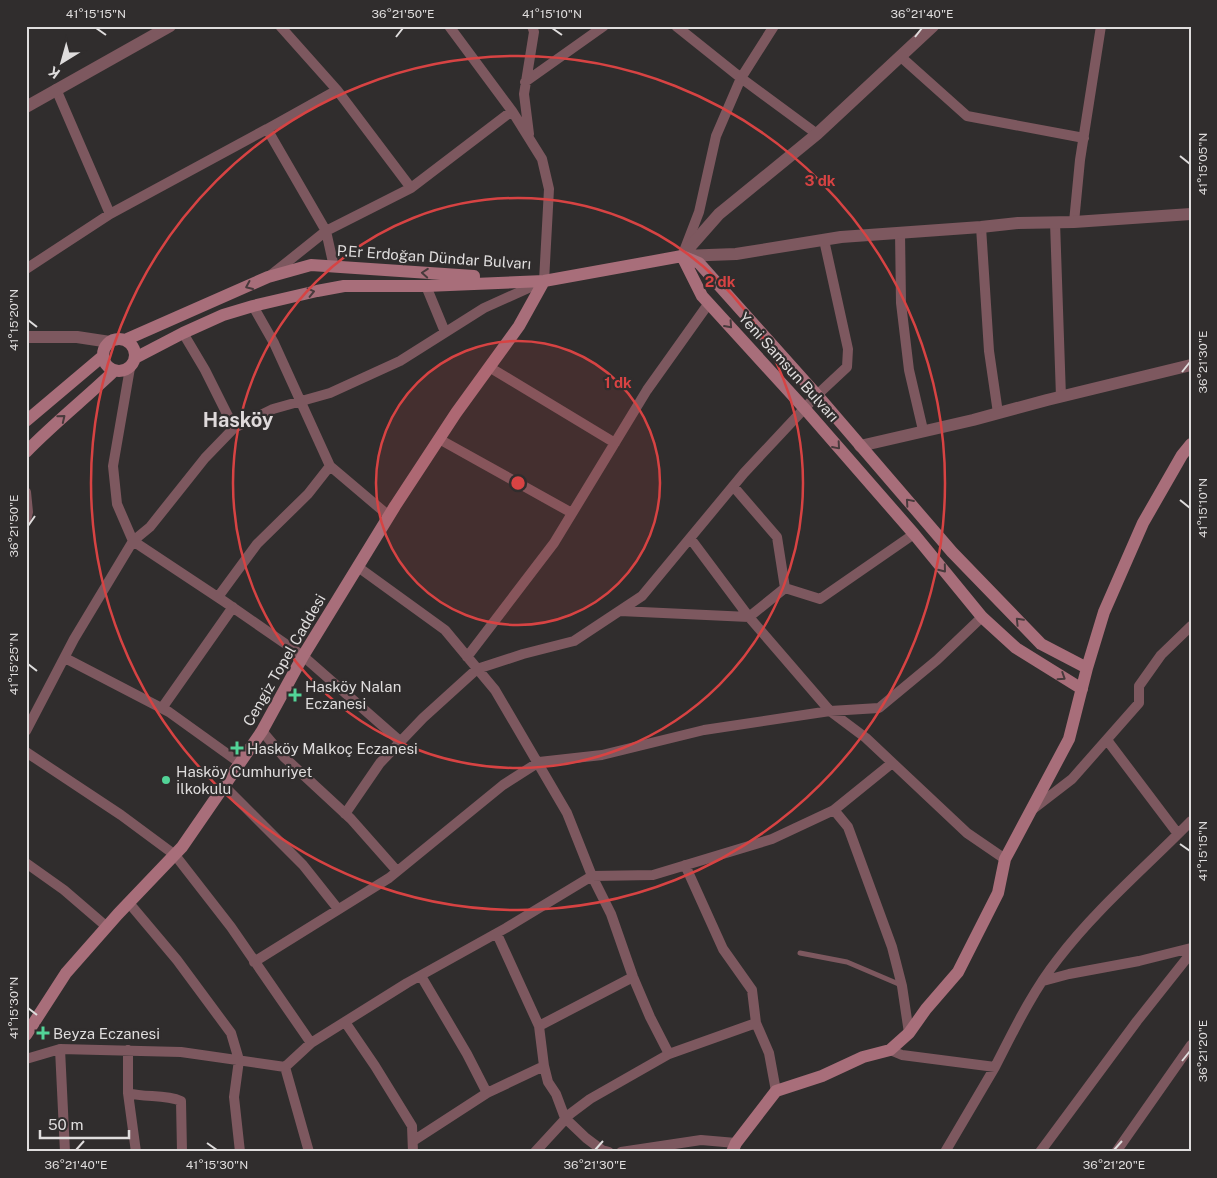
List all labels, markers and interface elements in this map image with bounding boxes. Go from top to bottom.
text: 41°15'15"N [66,7,126,21]
text: 36°21'50"E [371,7,435,21]
text: 41°15'10"N [522,7,582,21]
text: 36°21'40"E [891,7,953,21]
north arrow [38,38,88,88]
text: K [45,63,63,82]
text: 41°15'05"N [1196,133,1210,195]
text: 3 dk [804,172,836,189]
street label: P.Er Erdoğan Dündar Bulvarı [336,242,532,272]
one-way arrow [421,268,429,279]
text: 2 dk [705,273,736,290]
one-way arrow [245,279,254,290]
one-way arrow [306,287,315,298]
text: 41°15'20"N [7,289,21,351]
street label: Yeni Samsun Bulvarı [736,309,842,425]
one-way arrow [723,319,732,328]
text: 36°21'30"E [1196,331,1210,393]
text: 1 dk [604,374,632,391]
district label: Hasköy [203,408,273,432]
one-way arrow [56,416,65,424]
one-way arrow [832,440,841,449]
centre of rings [509,474,527,492]
text: 41°15'10"N [1196,478,1210,538]
text: 36°21'50"E [7,494,21,558]
one-way arrow [906,499,915,508]
one-way arrow [937,563,946,572]
street label: Cengiz Topel Caddesi [239,591,329,729]
one-way arrow [1016,618,1025,627]
text: 41°15'25"N [7,633,21,695]
one-way arrow [1057,671,1066,680]
place label: Hasköy Nalan Eczanesi [305,678,401,712]
marker: Hasköy Nalan Eczanesi [289,689,301,701]
place label: Hasköy Malkoç Eczanesi [247,740,418,757]
marker: Hasköy Malkoç Eczanesi [231,742,243,754]
place label: Hasköy Cumhuriyet İlkokulu [176,763,312,797]
marker: Hasköy Cumhuriyet İlkokulu [160,774,172,786]
text: 41°15'15"N [1196,821,1210,881]
text: 41°15'30"N [7,977,21,1039]
text: 36°21'20"E [1196,1020,1210,1082]
place label: Beyza Eczanesi [53,1025,160,1042]
marker: Beyza Eczanesi [37,1027,49,1039]
scale bar [40,1108,129,1140]
text: 50 m [48,1116,83,1133]
text: 36°21'40"E [45,1158,107,1172]
text: 41°15'30"N [186,1158,248,1172]
text: 36°21'30"E [564,1158,626,1172]
text: 36°21'20"E [1083,1158,1145,1172]

